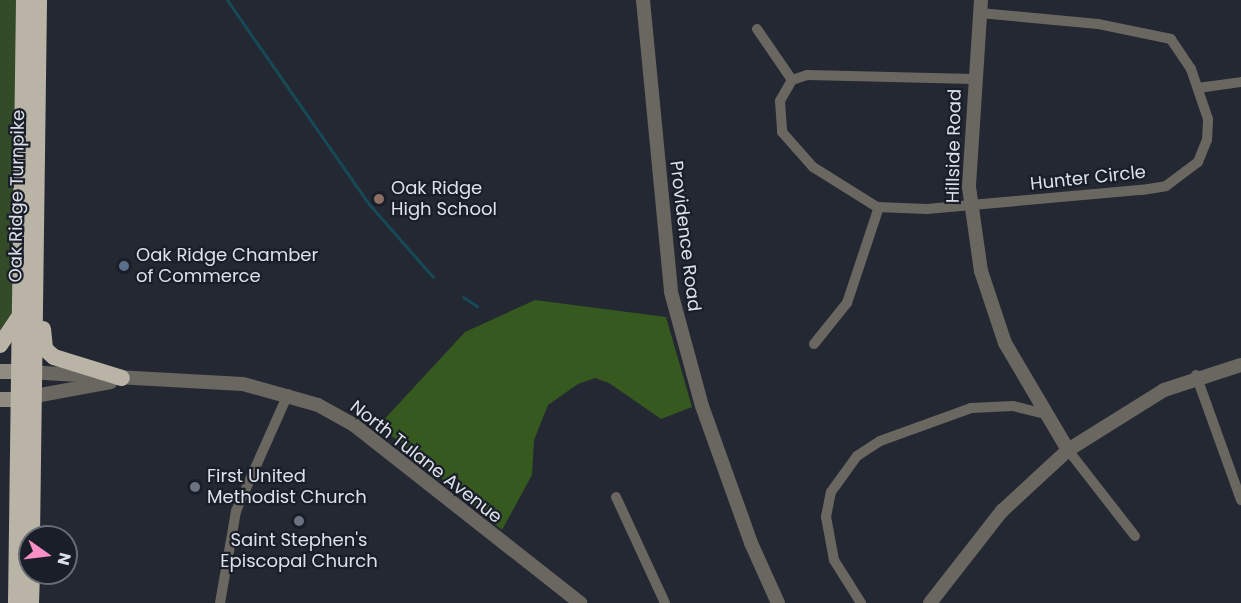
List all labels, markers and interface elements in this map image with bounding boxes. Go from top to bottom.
street label: Hillside Road [942,89,966,203]
street label: Oak Ridge Turnpike [5,110,29,282]
street label: Providence Road [665,159,705,313]
street label: Hunter Circle [1029,161,1147,195]
place label: Oak Ridge High School [391,178,497,220]
marker: Oak Ridge High School [372,192,386,206]
place label: Oak Ridge Chamber of Commerce [136,245,318,288]
marker: Oak Ridge Chamber of Commerce [117,259,131,273]
street label: North Tulane Avenue [346,396,506,528]
place label: First United Methodist Church [207,466,367,508]
marker: First United Methodist Church [188,480,202,494]
marker: Saint Stephen's Episcopal Church [292,514,306,528]
north arrow [18,525,78,585]
place label: Saint Stephen's Episcopal Church [220,530,378,572]
text: N [51,550,77,568]

